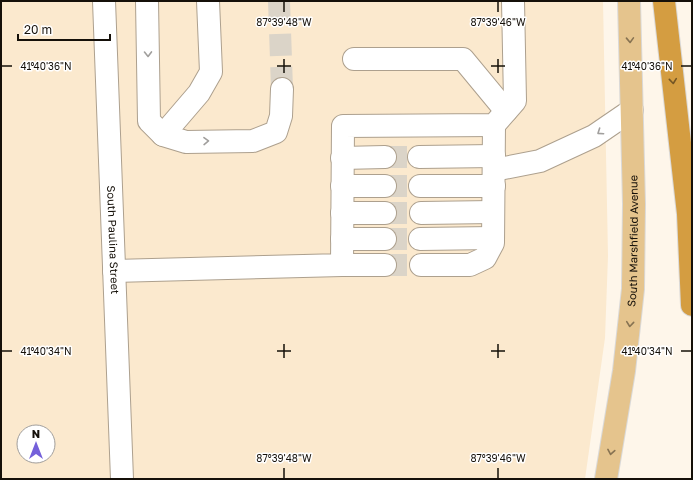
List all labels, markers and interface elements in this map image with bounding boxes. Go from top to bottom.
scale bar [18,16,110,42]
text: 87°39'48"W [256,16,312,28]
text: 87°39'46"W [470,16,526,28]
text: 20 m [24,22,52,37]
one-way arrow [626,37,634,43]
one-way arrow [144,51,152,57]
text: 41°40'36"N [20,60,72,72]
text: 41°40'36"N [621,60,673,72]
one-way arrow [668,78,677,85]
one-way arrow [597,127,604,135]
one-way arrow [203,137,209,145]
street label: South Marshfield Avenue [624,175,640,308]
street label: South Paulina Street [105,185,122,295]
one-way arrow [625,321,634,327]
text: 41°40'34"N [20,345,72,357]
text: 41°40'34"N [621,345,673,357]
north arrow [16,424,56,464]
text: N [32,427,40,440]
one-way arrow [607,449,615,455]
text: 87°39'48"W [256,452,312,464]
text: 87°39'46"W [470,452,526,464]

